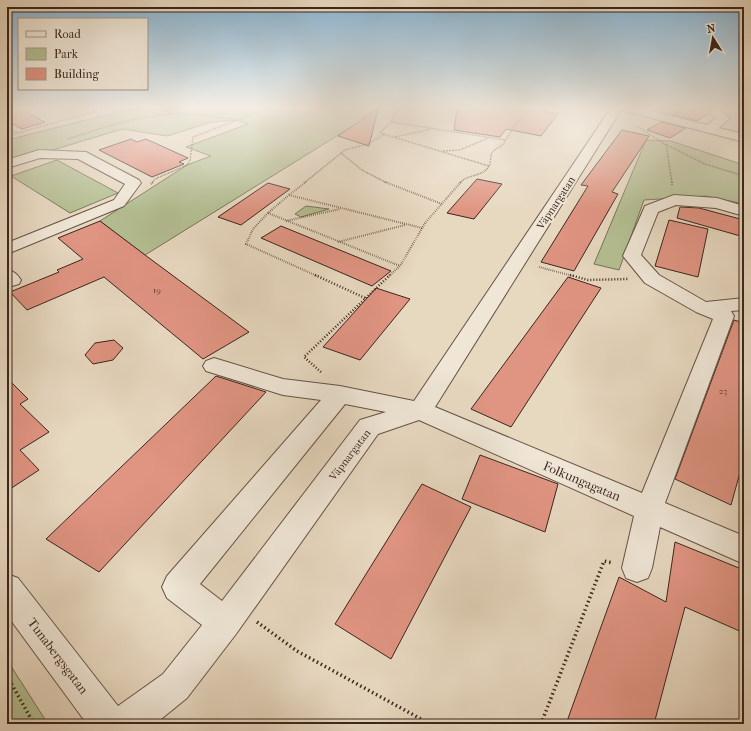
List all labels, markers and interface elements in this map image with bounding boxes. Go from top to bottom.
legend [18,18,148,90]
north arrow [693,18,733,58]
text: N [706,21,717,36]
text: Road [54,27,81,41]
text: Park [54,47,79,61]
text: Building [54,67,99,81]
street label: Väpnargatan [534,174,578,233]
house number: 19 [153,285,161,295]
house number: 23 [719,386,727,396]
street label: Väpnargatan [326,426,374,484]
street label: Folkungagatan [541,458,623,504]
street label: Tunabergsgatan [25,615,92,697]

